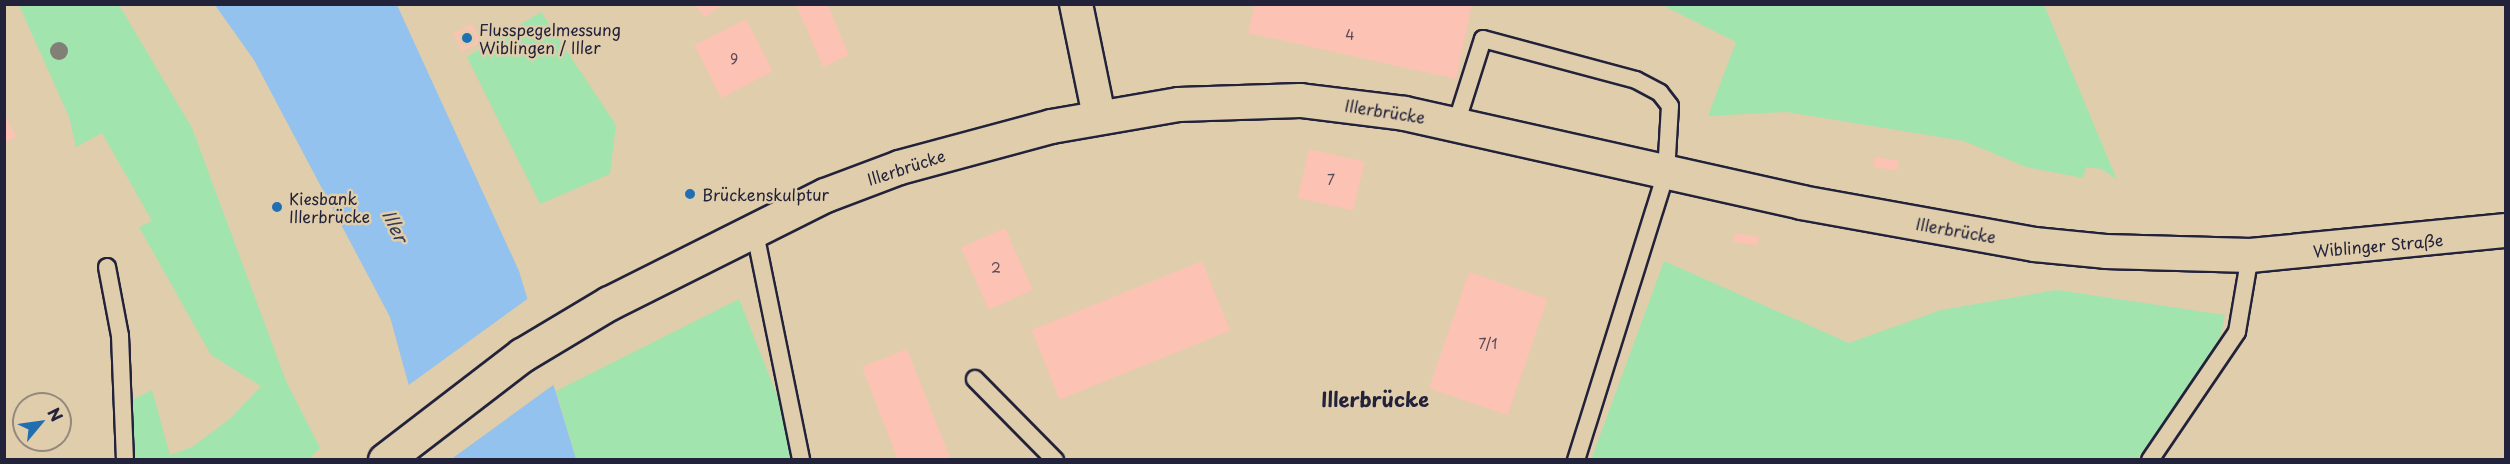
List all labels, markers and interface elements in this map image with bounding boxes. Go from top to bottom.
place label: Flusspegelmessung Wiblingen / Iller [479,19,621,57]
house number: 4 [1345,27,1355,43]
marker: Flusspegelmessung Wiblingen / Iller [460,31,474,45]
house number: 9 [730,51,738,67]
street label: Illerbrücke [1343,95,1427,127]
street label: Illerbrücke [864,145,948,189]
house number: 7 [1327,172,1335,188]
place label: Brückenskulptur [702,184,829,204]
marker: Brückenskulptur [683,187,697,201]
place label: Kiesbank Illerbrücke [289,188,370,226]
marker: Kiesbank Illerbrücke [270,200,284,214]
water label: Iller [378,206,412,246]
street label: Illerbrücke [1914,214,1998,246]
street label: Wiblinger Straße [2312,230,2444,260]
house number: 2 [991,260,1001,276]
house number: 7/1 [1478,336,1498,352]
district label: Illerbrücke [1321,387,1429,411]
north arrow [12,392,72,452]
text: N [42,403,70,426]

